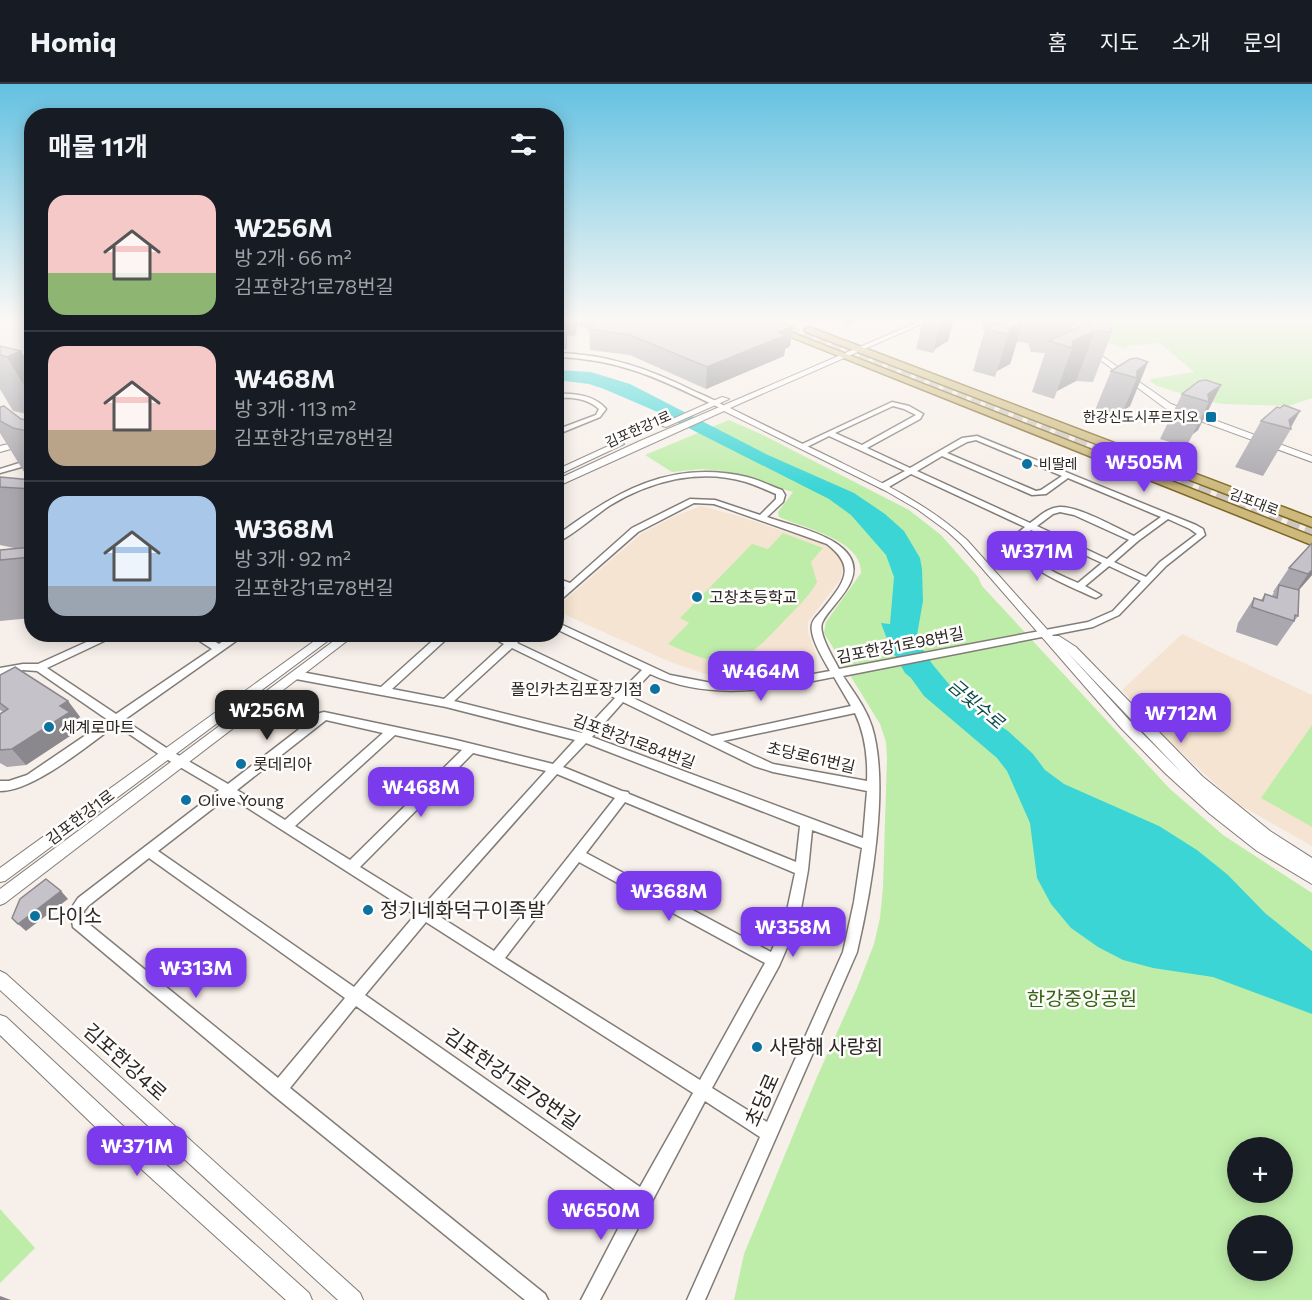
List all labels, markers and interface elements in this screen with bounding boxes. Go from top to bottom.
text: Homiq [30,24,116,58]
text: 홈 [1048,29,1067,54]
text: 지도 [1100,29,1139,54]
text: 소개 [1172,29,1210,54]
text: 문의 [1243,29,1282,54]
icon: filters [507,128,540,161]
text: 매물 11개 [48,130,148,161]
text: ₩256M [234,211,333,242]
icon: home [96,219,168,291]
text: 방 2개 · 66 m² [234,245,352,269]
text: 김포한강1로78번길 [234,274,394,298]
text: ₩468M [234,362,335,393]
icon: home [96,370,168,442]
text: 방 3개 · 113 m² [234,396,356,420]
street label: 김포한강1로 [602,406,674,451]
place label: 한강신도시푸르지오 [1083,408,1199,425]
marker: 한강신도시푸르지오 [1204,410,1218,424]
text: 김포한강1로78번길 [234,425,394,449]
pin: ₩505M [1102,442,1186,493]
text: ₩505M [1105,449,1183,473]
place label: 비딸레 [1039,455,1078,472]
marker: 비딸레 [1020,457,1034,471]
street label: 김포대로 [1227,484,1281,519]
text: ₩368M [234,512,334,543]
icon: home [96,520,168,592]
pin: ₩371M [995,531,1079,582]
text: ₩371M [1001,538,1073,562]
text: 방 3개 · 92 m² [234,546,351,570]
text: 김포한강1로78번길 [234,575,394,599]
place label: 고창초등학교 [709,587,797,606]
marker: 고창초등학교 [690,590,704,604]
street label: 김포한강1로98번길 [835,623,965,666]
pin: ₩464M [719,651,803,702]
text: ₩464M [722,658,800,682]
water label: 금빛수로 [944,674,1010,734]
place label: 폴인카츠김포장기점 [511,679,643,698]
marker: 폴인카츠김포장기점 [648,682,662,696]
pin: ₩256M [225,690,309,741]
pin: ₩712M [1139,693,1223,744]
text: ₩256M [229,697,305,721]
text: ₩712M [1145,700,1217,724]
street label: 김포한강1로84번길 [570,710,698,772]
place label: 세계로마트 [61,717,135,736]
marker: 세계로마트 [42,720,56,734]
street label: 초당로61번길 [765,737,857,776]
place label: 롯데리아 [253,754,312,773]
marker: 롯데리아 [234,757,248,771]
pin: ₩468M [379,767,463,818]
text: ₩468M [382,774,460,798]
street label: 김포한강1로 [42,785,118,848]
place label: Olive Young [198,790,284,809]
marker: Olive Young [179,793,193,807]
pin: ₩368M [627,871,711,922]
text: ₩368M [630,878,708,902]
place label: 정기네화덕구이족발 [380,897,546,921]
place label: 다이소 [47,903,102,927]
marker: 정기네화덕구이족발 [361,903,375,917]
pin: ₩358M [751,907,835,958]
marker: 다이소 [28,909,42,923]
text: ₩358M [755,914,831,938]
pin: ₩313M [154,948,238,999]
text: ₩313M [159,955,233,979]
park label: 한강중앙공원 [1027,986,1137,1010]
street label: 김포한강4로 [79,1018,172,1105]
street label: 김포한강1로78번길 [440,1022,585,1134]
place label: 사랑해 사랑회 [769,1034,883,1058]
marker: 사랑해 사랑회 [750,1040,764,1054]
street label: 초당로 [739,1069,783,1130]
pin: ₩371M [95,1126,179,1177]
text: ₩371M [101,1133,173,1157]
map controls [1227,1137,1293,1281]
button: + [1227,1137,1293,1203]
pin: ₩650M [559,1190,643,1241]
text: ₩650M [562,1197,640,1221]
button: − [1227,1215,1293,1281]

